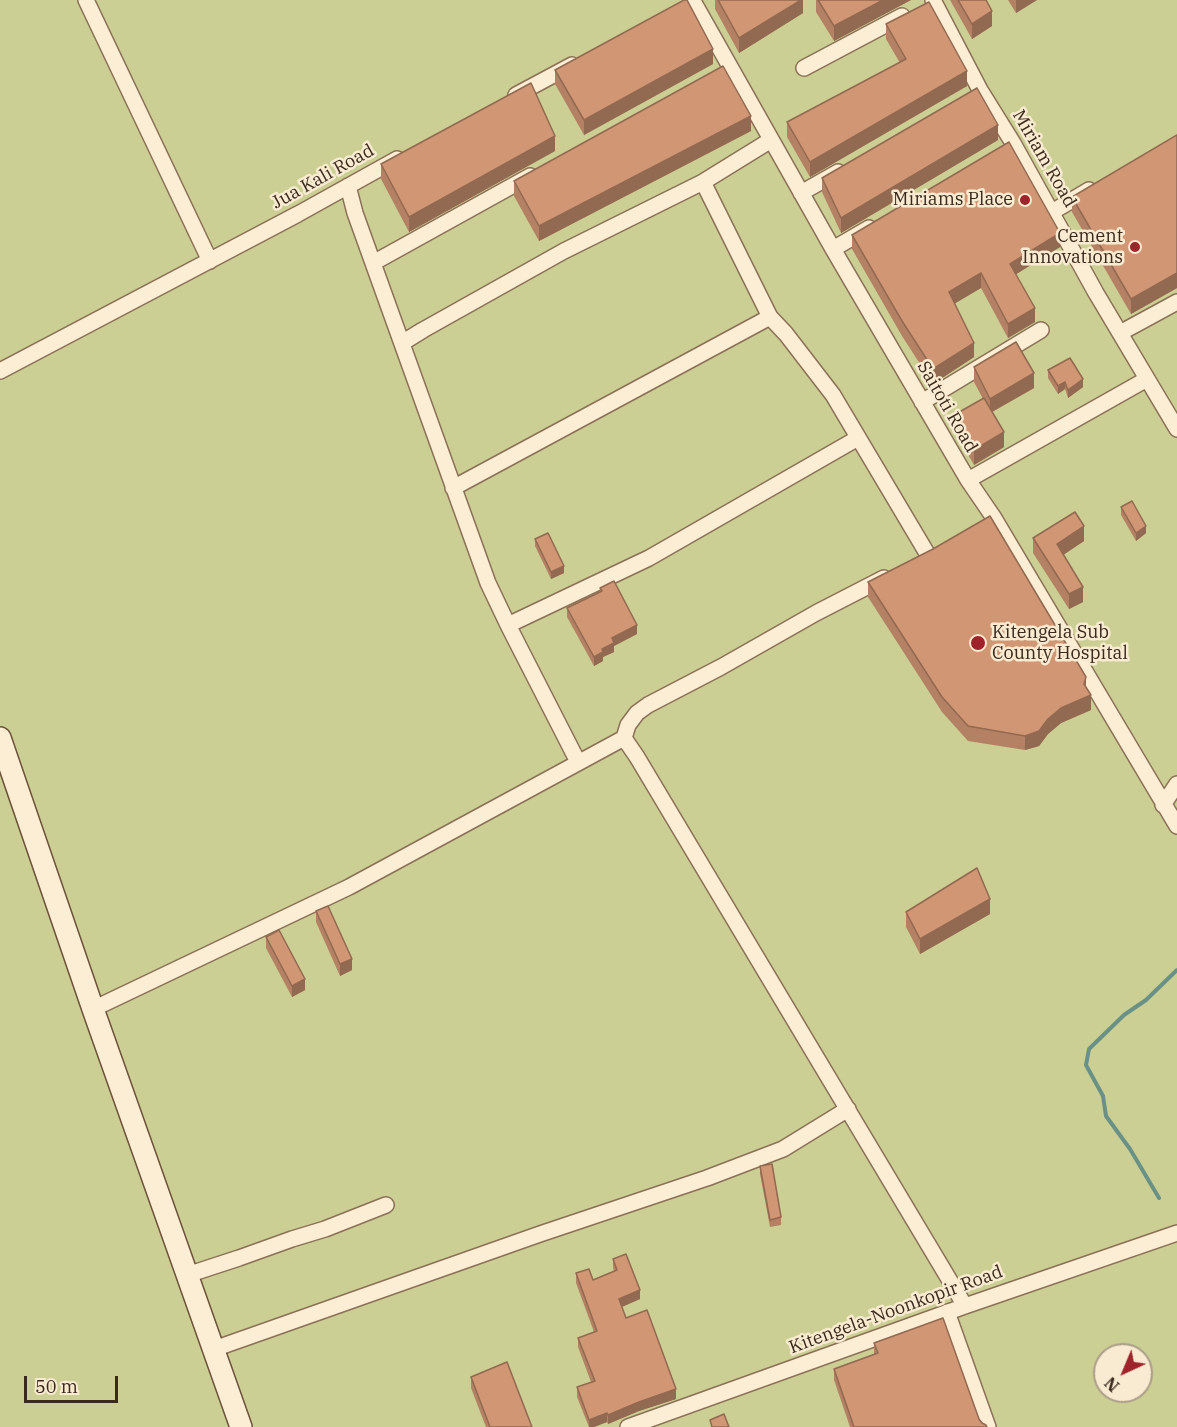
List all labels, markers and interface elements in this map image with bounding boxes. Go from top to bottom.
street label: Miriam Road [1007,106,1081,212]
street label: Jua Kali Road [268,140,378,214]
place label: Miriams Place [893,189,1013,211]
marker: Miriams Place [1018,193,1032,207]
place label: Cement Innovations [1022,226,1123,268]
marker: Cement Innovations [1128,240,1142,254]
street label: Saitoti Road [912,358,982,456]
place label: Kitengela Sub County Hospital [992,622,1128,664]
marker: Kitengela Sub County Hospital [969,634,987,652]
street label: Kitengela-Noonkopir Road [786,1261,1006,1359]
north arrow [1093,1343,1153,1403]
scale bar [27,1364,122,1402]
text: N [1100,1373,1123,1396]
text: 50 m [35,1375,78,1398]

